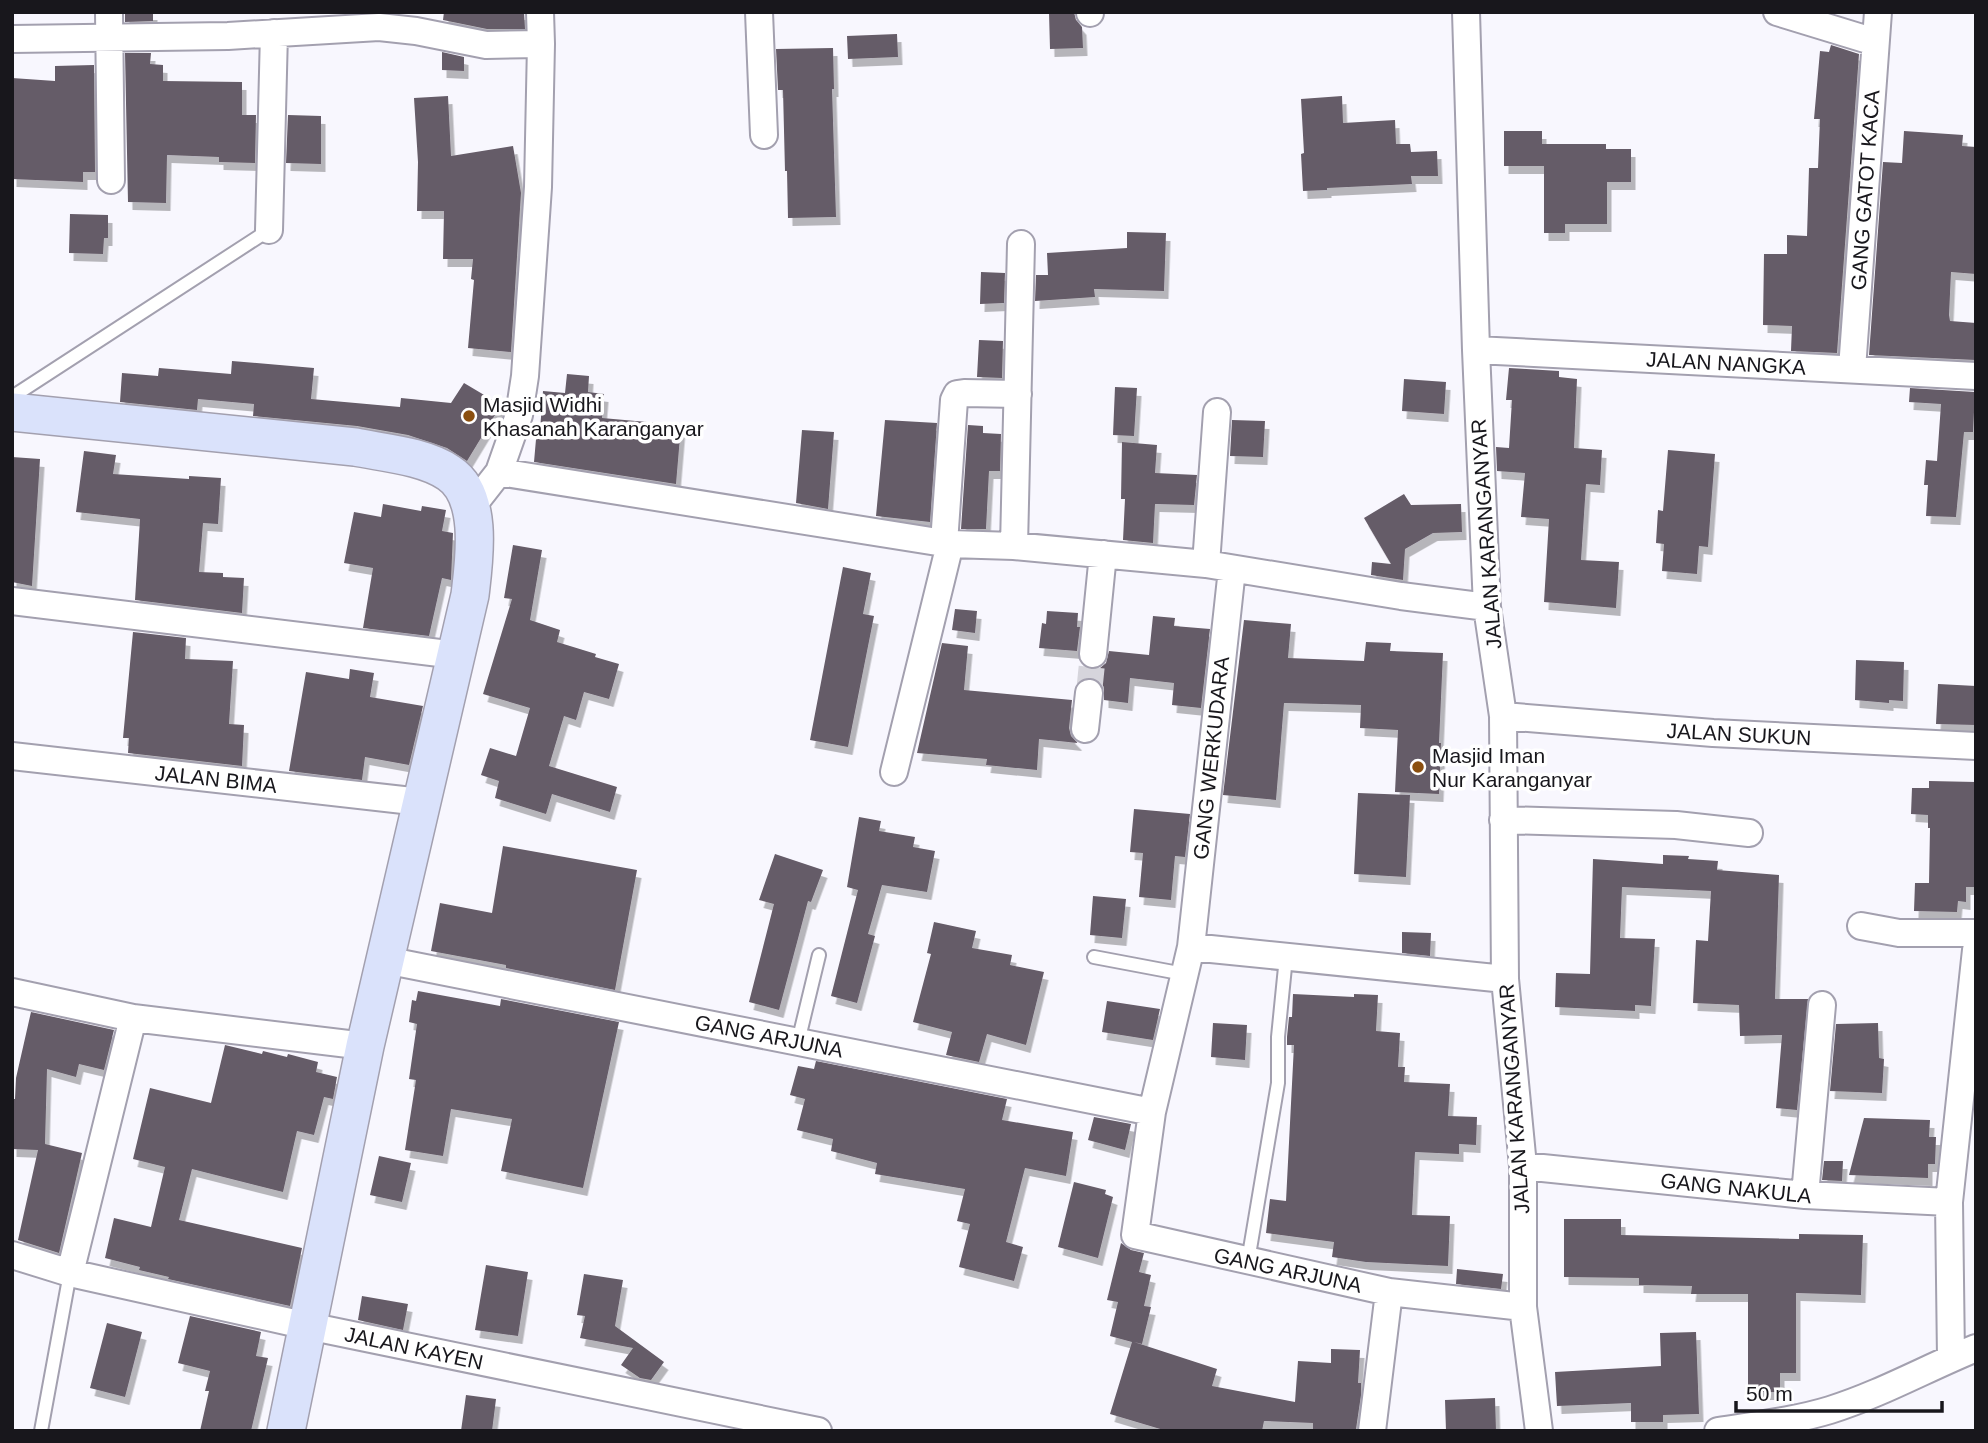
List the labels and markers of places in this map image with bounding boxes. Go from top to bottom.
place label: Masjid Widhi Khasanah Karanganyar [483,393,704,440]
marker: Masjid Widhi Khasanah Karanganyar [461,408,477,424]
place label: Masjid Iman Nur Karanganyar [1432,744,1592,791]
marker: Masjid Iman Nur Karanganyar [1410,759,1426,775]

